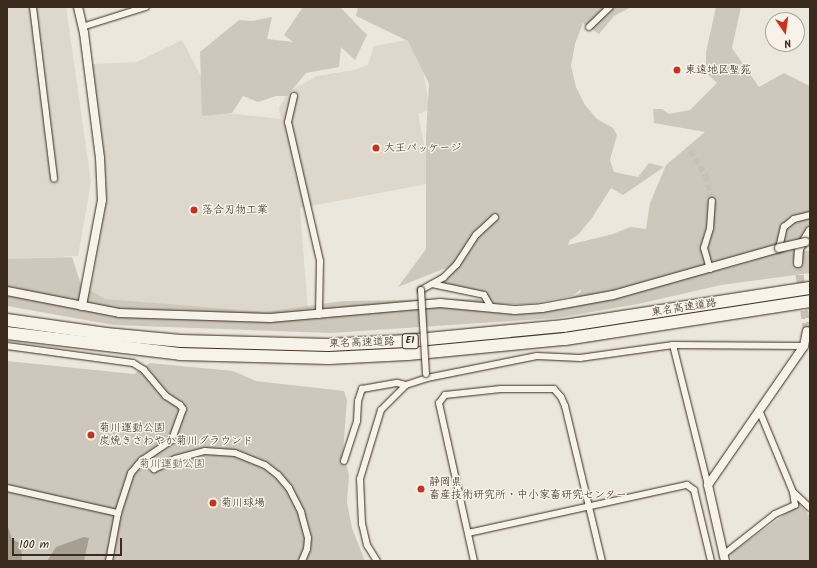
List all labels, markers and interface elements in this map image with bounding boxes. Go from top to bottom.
north arrow [765,12,805,52]
text: N [782,33,793,52]
place label: 東遠地区聖苑 [685,63,751,77]
marker: 東遠地区聖苑 [672,65,682,75]
place label: 大王パッケージ [384,141,461,155]
marker: 大王パッケージ [371,143,381,153]
place label: 落合刃物工業 [202,203,268,217]
marker: 落合刃物工業 [189,205,199,215]
street label: 東名高速道路 [650,296,718,320]
road number: E1 [401,333,419,349]
street label: 東名高速道路 [329,335,395,351]
place label: 菊川運動公園 炭焼きさわやか菊川グラウンド [99,422,253,448]
marker: 菊川運動公園 炭焼きさわやか菊川グラウンド [86,430,96,440]
park label: 菊川運動公園 [139,457,205,471]
place label: 静岡県 畜産技術研究所・中小家畜研究センター [429,476,627,502]
marker: 静岡県 畜産技術研究所・中小家畜研究センター [416,484,426,494]
place label: 菊川球場 [221,496,265,510]
marker: 菊川球場 [208,498,218,508]
scale bar [14,530,124,556]
text: 100 m [19,535,49,554]

